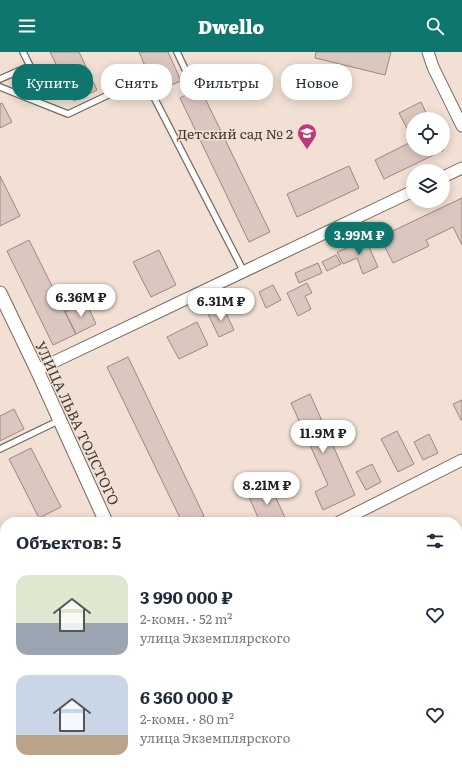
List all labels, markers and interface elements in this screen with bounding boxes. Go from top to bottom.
text: Dwello [198,13,264,40]
icon: menu [16,15,38,37]
icon: search [424,15,446,37]
chip: Купить [12,64,93,100]
chip: Снять [101,64,172,100]
chip: Фильтры [180,64,273,100]
chip: Новое [281,64,352,100]
map controls [406,112,450,208]
button: locate [406,112,450,156]
school or university icon: Детский сад № 2 [296,122,318,150]
place label: Детский сад № 2 [177,123,293,143]
button: layers [406,164,450,208]
pin: 3.99M ₽ [322,222,396,256]
text: 3.99M ₽ [334,225,384,244]
pin: 6.36M ₽ [44,284,118,318]
text: 6.36M ₽ [56,287,106,306]
pin: 6.31M ₽ [184,288,258,322]
text: 6.31M ₽ [197,291,245,310]
street label: УЛИЦА ЛЬВА ТОЛСТОГО [31,338,125,508]
pin: 11.9M ₽ [286,420,360,454]
text: 11.9M ₽ [300,423,346,442]
pin: 8.21M ₽ [230,472,304,506]
text: 8.21M ₽ [243,475,291,494]
text: Объектов: 5 [16,529,121,554]
icon: filters [424,530,446,552]
text: 3 990 000 ₽ [140,584,233,609]
icon: home [48,591,96,639]
icon: heart [424,604,446,626]
text: 2-комн. · 52 m² [140,609,232,628]
text: улица Экземплярского [140,628,290,647]
text: 6 360 000 ₽ [140,684,233,709]
icon: home [48,691,96,739]
icon: heart [424,704,446,726]
text: 2-комн. · 80 m² [140,709,234,728]
text: улица Экземплярского [140,728,290,747]

